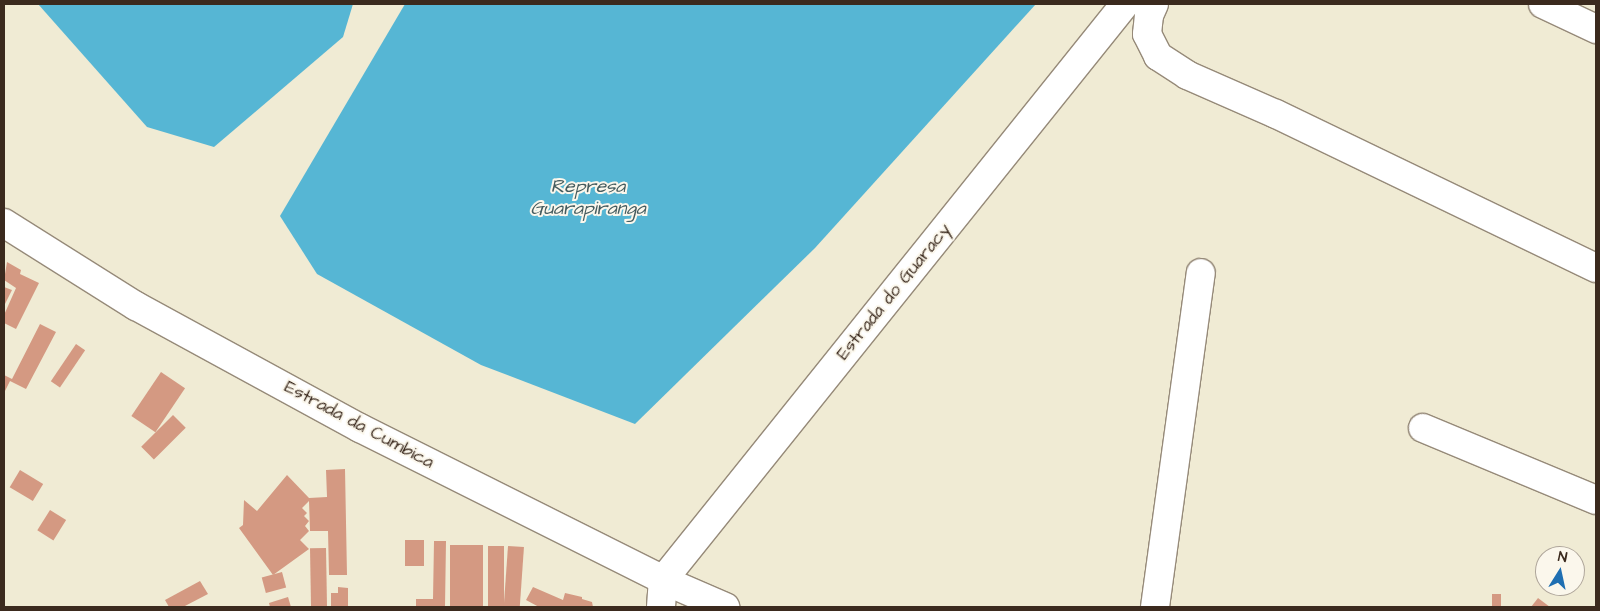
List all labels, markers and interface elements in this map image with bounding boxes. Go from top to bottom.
water label: Represa Guarapiranga [530,176,646,220]
street label: Estrada do Guaracy [832,219,956,365]
street label: Estrada da Cumbica [280,376,438,474]
north arrow [1535,546,1585,596]
text: N [1556,547,1568,568]

